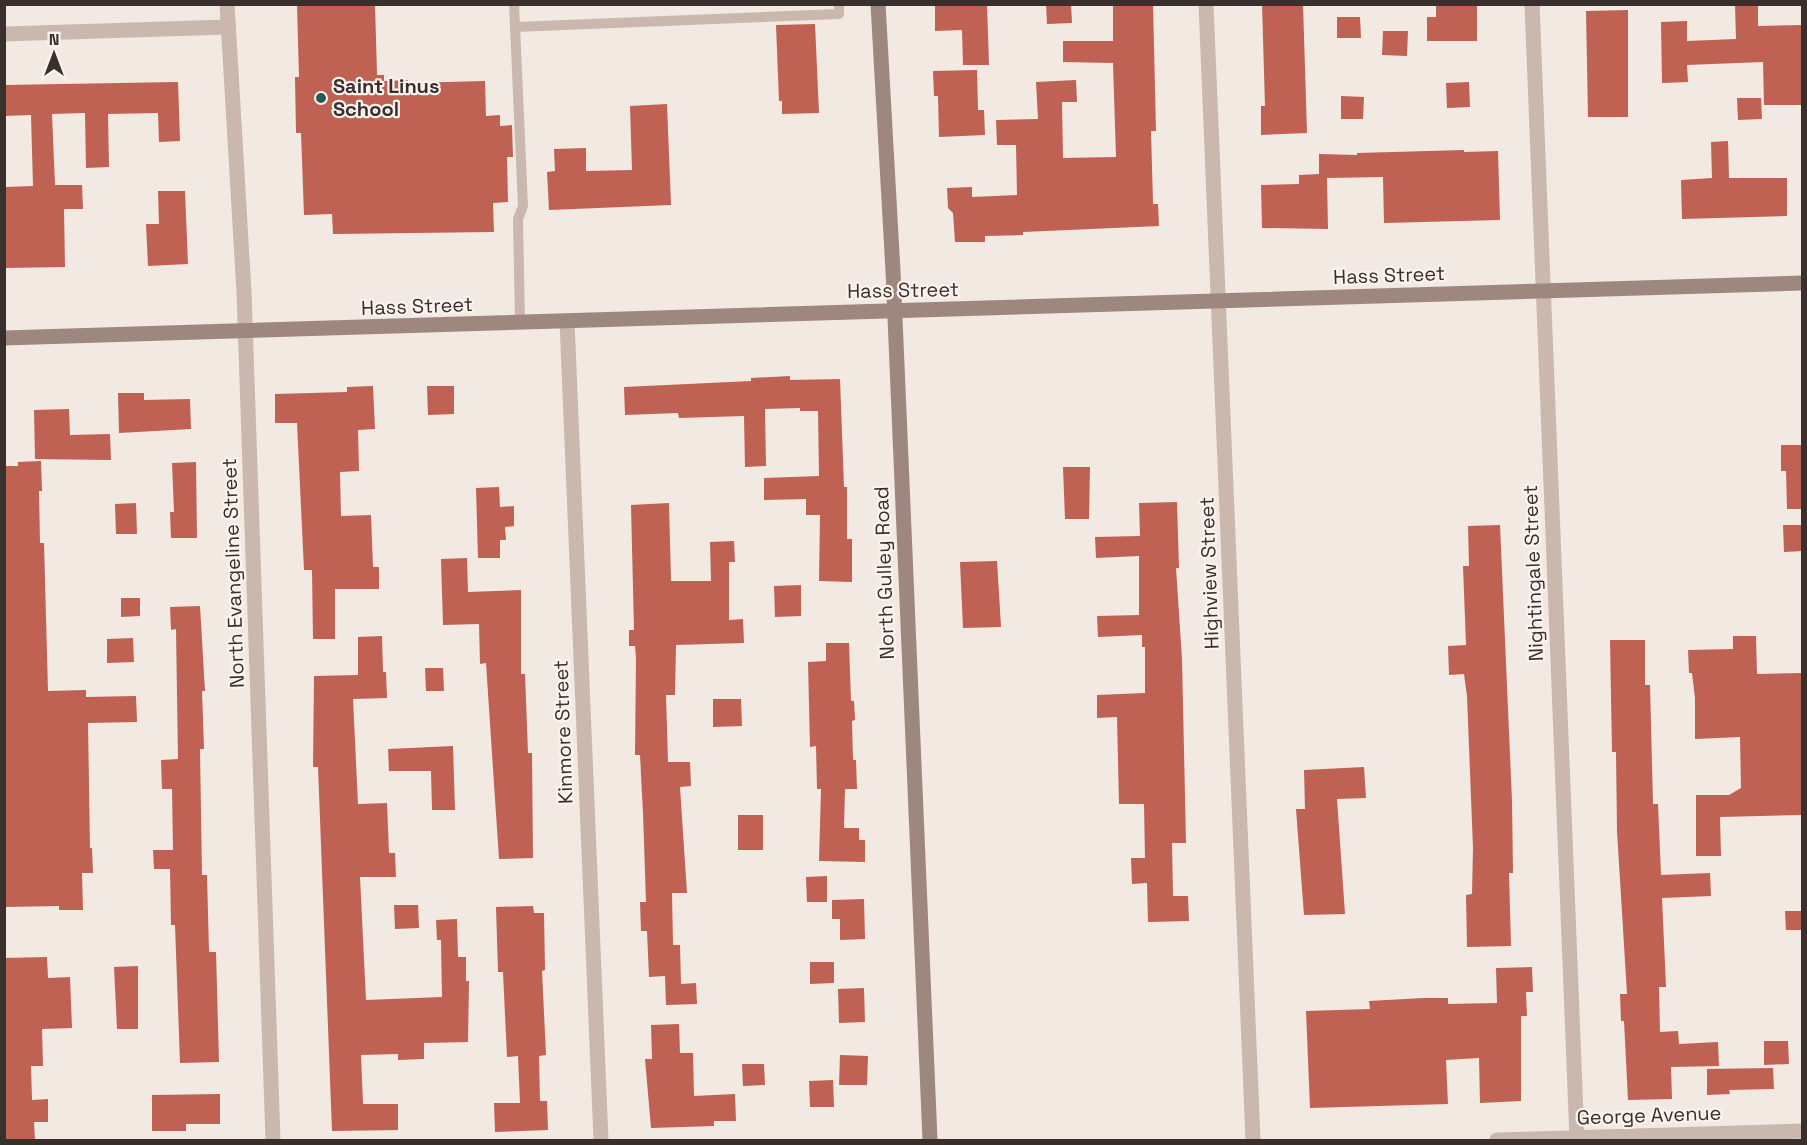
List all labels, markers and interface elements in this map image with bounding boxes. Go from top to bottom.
north arrow [24,24,84,84]
text: N [49,29,59,50]
place label: Saint Linus School [333,73,439,122]
marker: Saint Linus School [314,91,328,105]
street label: Hass Street [1333,260,1445,290]
street label: Hass Street [847,276,959,304]
street label: Hass Street [361,291,473,321]
street label: North Evangeline Street [216,458,250,688]
street label: Nightingale Street [1517,484,1549,662]
street label: North Gulley Road [868,486,900,660]
street label: Highview Street [1193,496,1225,650]
street label: Kinmore Street [547,659,579,805]
street label: George Avenue [1576,1099,1722,1131]

